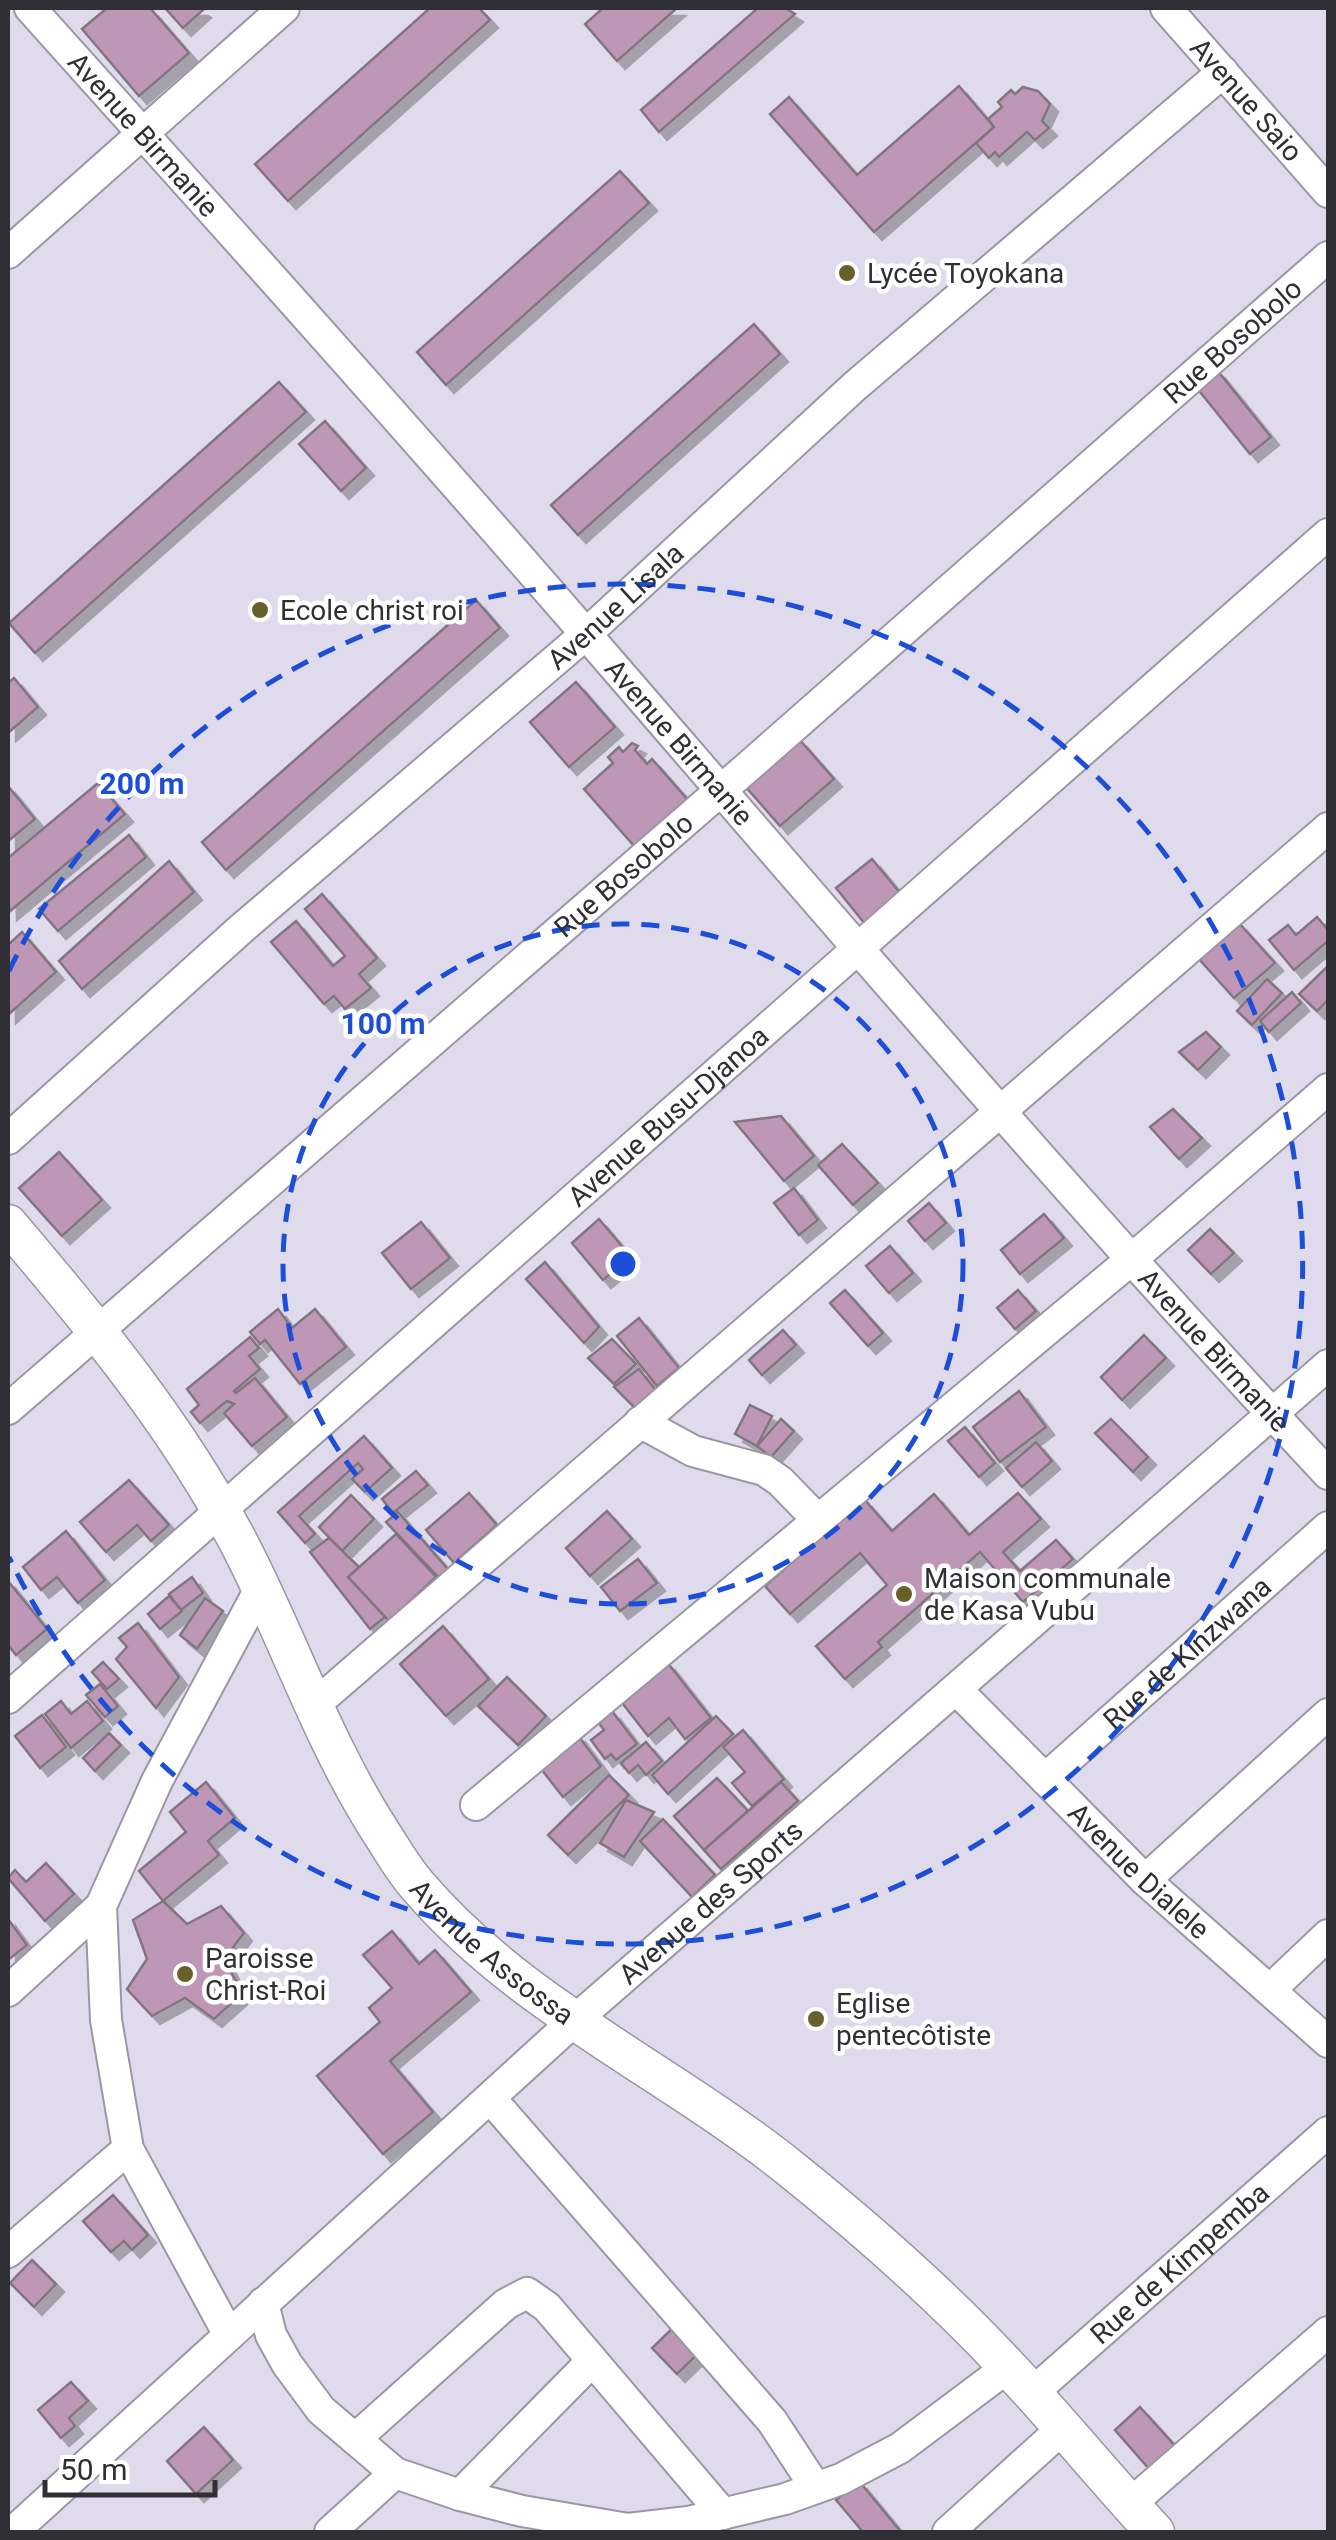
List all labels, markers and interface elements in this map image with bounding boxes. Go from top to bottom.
street label: Avenue Saio [1183,32,1309,168]
street label: Avenue Birmanie [61,46,225,224]
place label: Lycée Toyokana [867,257,1064,290]
marker: Lycée Toyokana [836,262,858,284]
street label: Rue Bosobolo [1157,272,1309,411]
street label: Avenue Lisala [541,536,691,677]
place label: Ecole christ roi [280,594,464,627]
marker: Ecole christ roi [249,599,271,621]
street label: Avenue Birmanie [598,652,760,832]
text: 200 m [99,766,185,801]
street label: Rue Bosobolo [548,806,700,944]
text: 100 m [340,1006,426,1041]
street label: Avenue Busu-Djanoa [561,1019,775,1213]
centre of rings [605,1246,641,1282]
street label: Avenue Birmanie [1131,1262,1297,1439]
place label: Maison communale de Kasa Vubu [924,1562,1171,1627]
street label: Rue de Kinzwana [1097,1570,1278,1736]
marker: Maison communale de Kasa Vubu [893,1583,915,1605]
street label: Avenue Dialele [1061,1796,1216,1946]
street label: Avenue des Sports [612,1814,810,1991]
street label: Avenue Assossa [403,1873,580,2032]
place label: Paroisse Christ-Roi [205,1942,326,2007]
marker: Paroisse Christ-Roi [174,1963,196,1985]
place label: Eglise pentecôtiste [836,1987,991,2052]
marker: Eglise pentecôtiste [805,2008,827,2030]
street label: Rue de Kimpemba [1084,2176,1276,2351]
scale bar [45,2435,215,2497]
text: 50 m [60,2452,127,2487]

